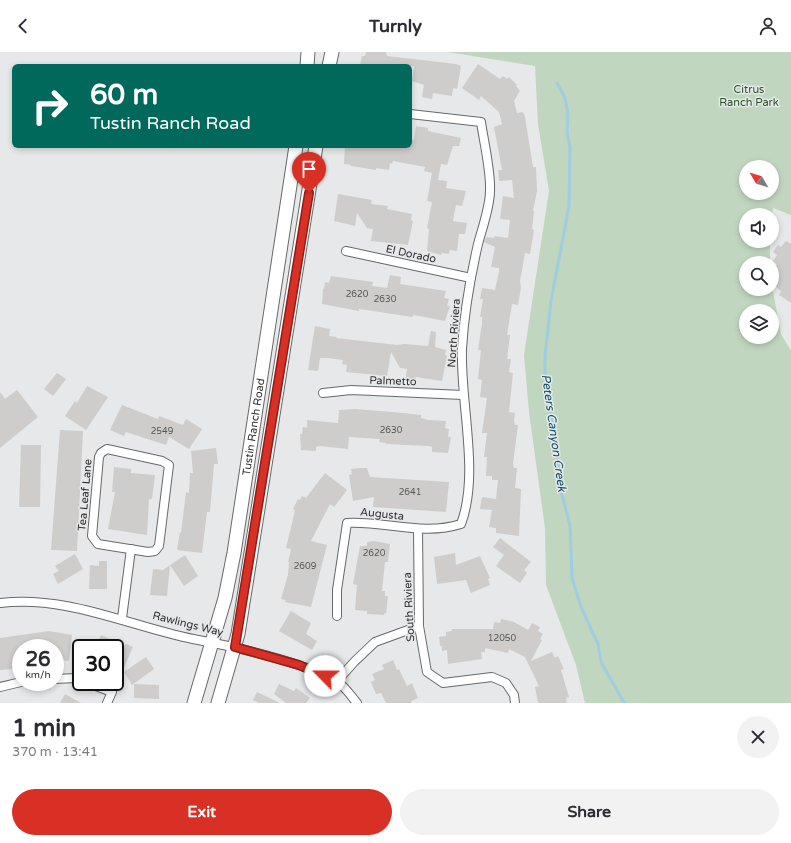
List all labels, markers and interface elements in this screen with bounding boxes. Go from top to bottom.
icon: back [12,15,34,37]
text: Turnly [369,15,422,37]
icon: person [757,15,779,37]
text: 60 m [90,78,158,112]
icon: right [24,80,76,132]
park label: Citrus Ranch Park [719,83,779,109]
text: Tustin Ranch Road [90,112,251,134]
pin [292,152,326,193]
icon: arrive [298,158,320,180]
north arrow [739,160,779,200]
map controls [739,160,779,344]
button: sound [739,208,779,248]
street label: El Dorado [385,242,438,266]
button: search [739,256,779,296]
house number: 2620 [346,289,369,300]
house number: 2630 [374,294,397,305]
street label: North Riviera [445,298,463,368]
button: layers [739,304,779,344]
water label: Peters Canyon Creek [539,373,569,494]
street label: Palmetto [369,374,417,388]
street label: Tustin Ranch Road [239,377,267,476]
house number: 2630 [380,425,403,436]
house number: 2549 [151,426,174,437]
street label: Tea Leaf Lane [75,458,95,532]
house number: 2641 [399,487,421,498]
street label: Augusta [359,505,405,523]
house number: 2620 [363,548,386,559]
house number: 2609 [294,561,317,572]
street label: South Riviera [401,572,417,642]
street label: Rawlings Way [151,609,225,639]
house number: 12050 [488,633,516,644]
speed limit sign: 30 [72,639,124,691]
text: 26 [25,648,51,672]
position arrow [304,655,346,697]
text: km/h [25,669,51,681]
text: 1 min [12,714,76,743]
button: close [737,716,779,758]
text: 370 m · 13:41 [12,744,98,760]
button: Exit [12,789,392,835]
button: Share [400,789,779,835]

